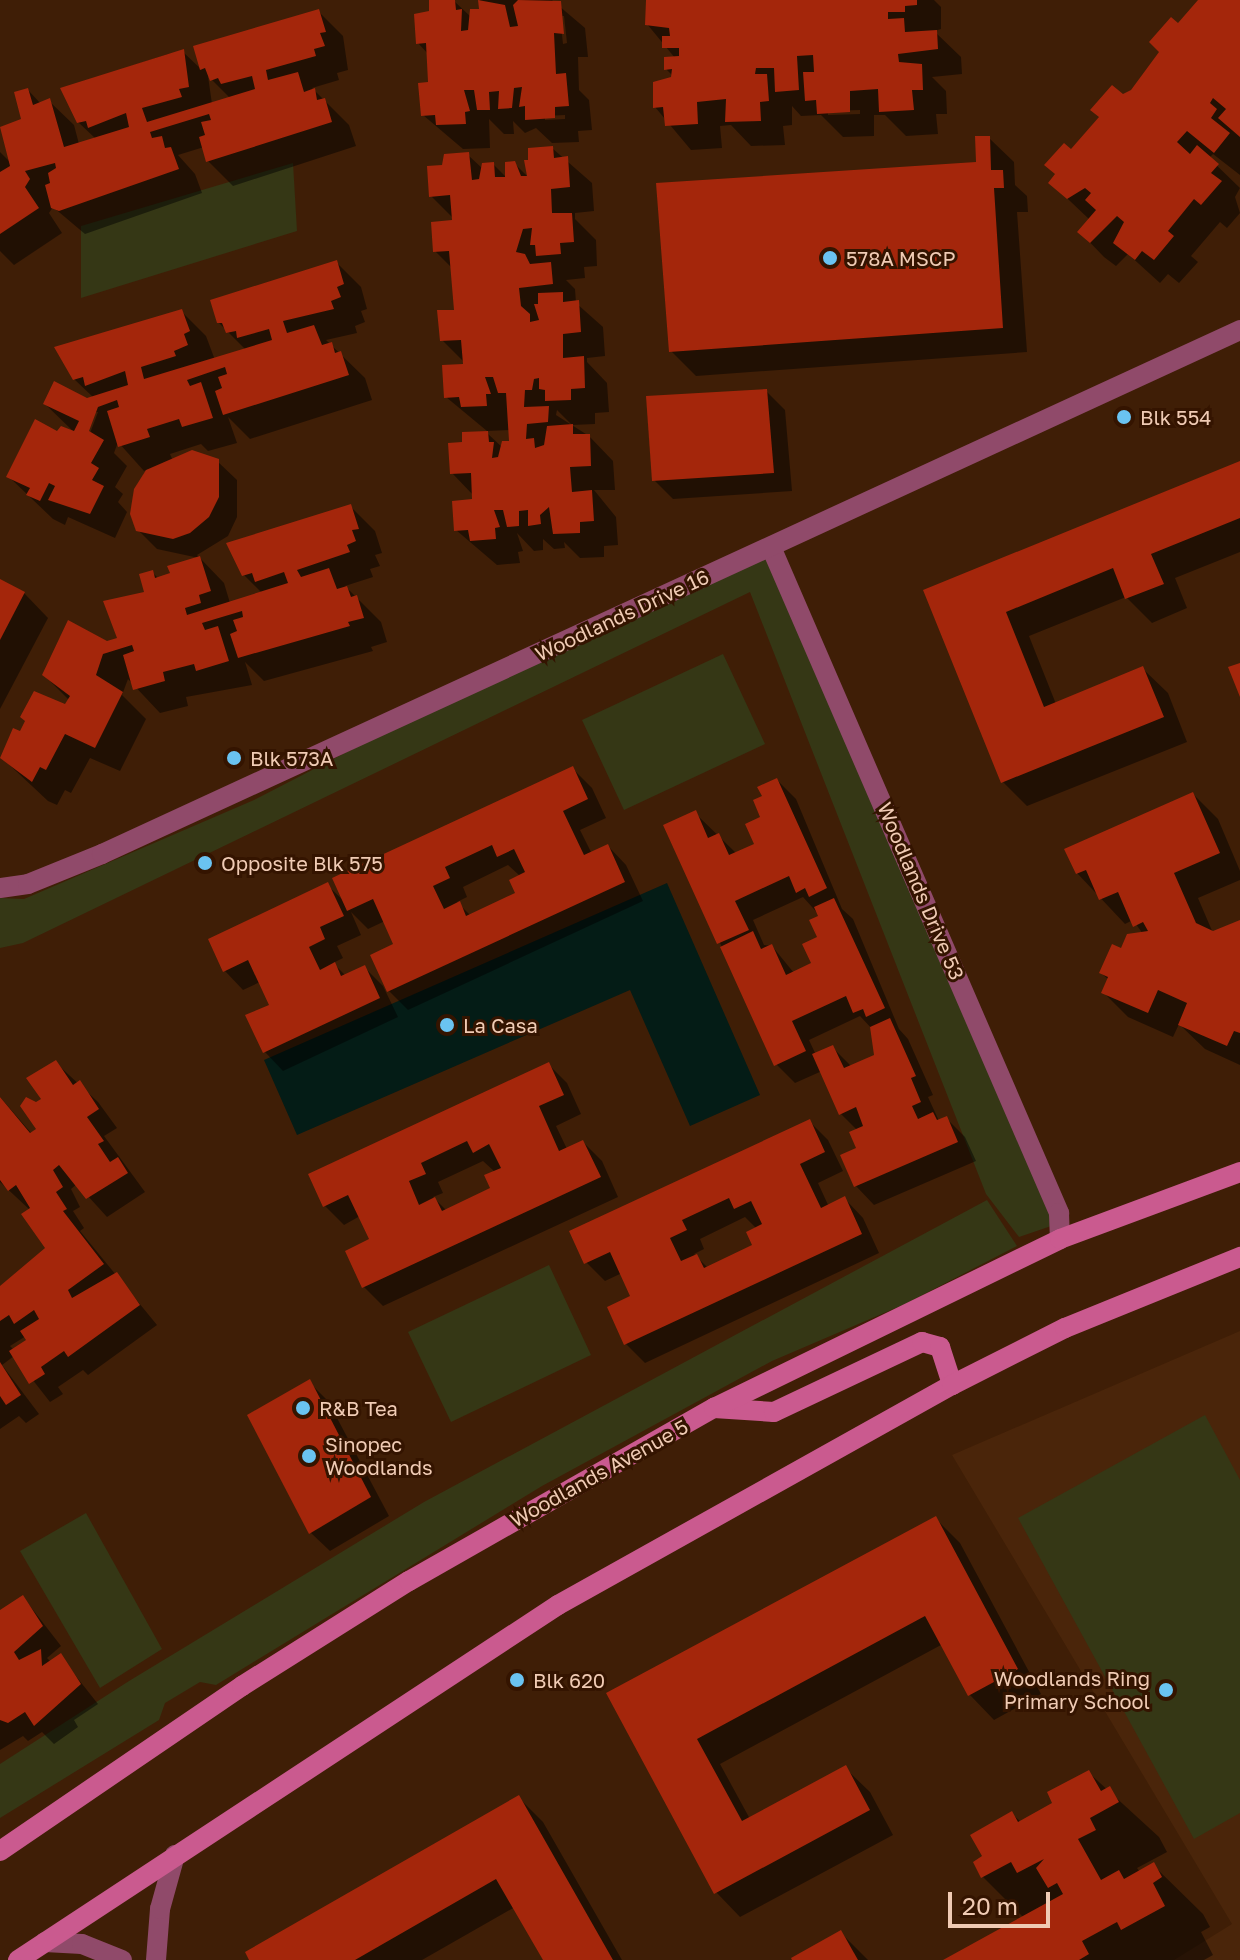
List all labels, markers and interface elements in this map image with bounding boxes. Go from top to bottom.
place label: 578A MSCP [846,246,955,270]
marker: 578A MSCP [821,249,839,267]
place label: Blk 554 [1140,405,1211,429]
marker: Blk 554 [1115,408,1133,426]
street label: Woodlands Drive 16 [531,564,713,666]
place label: Blk 573A [250,746,333,770]
marker: Blk 573A [225,749,243,767]
street label: Woodlands Drive 53 [873,799,969,983]
place label: Opposite Blk 575 [221,851,383,875]
marker: Opposite Blk 575 [196,854,214,872]
place label: La Casa [463,1013,538,1037]
marker: La Casa [438,1016,456,1034]
place label: R&B Tea [319,1396,398,1420]
marker: R&B Tea [294,1399,312,1417]
street label: Woodlands Avenue 5 [506,1414,692,1532]
place label: Sinopec Woodlands [325,1432,433,1479]
marker: Sinopec Woodlands [300,1447,318,1465]
place label: Woodlands Ring Primary School [994,1666,1150,1713]
place label: Blk 620 [533,1668,605,1692]
marker: Blk 620 [508,1671,526,1689]
marker: Woodlands Ring Primary School [1157,1681,1175,1699]
scale bar [952,1876,1054,1926]
text: 20 m [962,1891,1018,1920]

